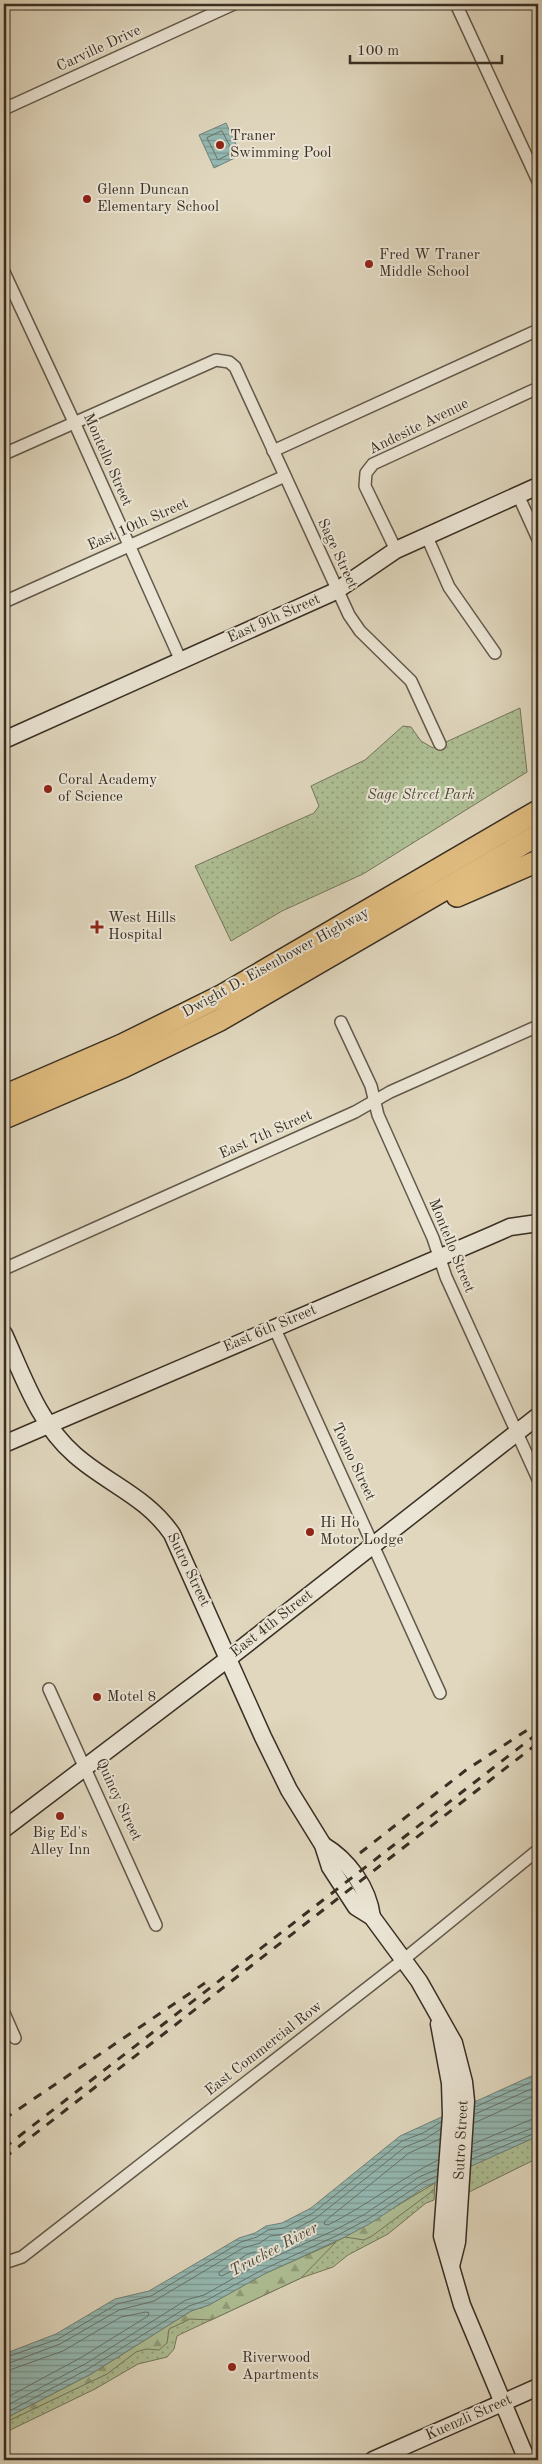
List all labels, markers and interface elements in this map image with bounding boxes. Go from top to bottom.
street label: Carville Drive [55,23,143,75]
scale bar [350,32,502,64]
text: 100 m [357,44,399,59]
place label: Traner Swimming Pool [230,129,332,161]
marker: Traner Swimming Pool [214,139,226,151]
place label: Glenn Duncan Elementary School [97,183,219,215]
marker: Glenn Duncan Elementary School [81,193,93,205]
place label: Fred W Traner Middle School [379,248,480,280]
marker: Fred W Traner Middle School [363,258,375,270]
street label: Andesite Avenue [367,396,471,458]
street label: Montello Street [80,411,134,509]
street label: East 10th Street [85,496,191,554]
street label: Sage Street [314,517,360,591]
street label: East 9th Street [225,592,323,646]
place label: Coral Academy of Science [58,773,157,805]
marker: Coral Academy of Science [42,783,54,795]
park label: Sage Street Park [367,788,475,803]
street label: Dwight D. Eisenhower Highway [180,905,372,1021]
place label: West Hills Hospital [108,911,176,943]
marker: West Hills Hospital [90,920,104,934]
street label: East 7th Street [217,1108,315,1162]
street label: Montello Street [425,1197,477,1295]
street label: East 6th Street [221,1303,319,1355]
street label: Toano Street [328,1421,378,1503]
place label: Hi Ho Motor Lodge [320,1516,403,1548]
marker: Hi Ho Motor Lodge [304,1526,316,1538]
street label: Sutro Street [164,1531,212,1609]
street label: East 4th Street [228,1587,316,1661]
place label: Motel 8 [107,1690,156,1705]
marker: Motel 8 [91,1691,103,1703]
street label: Quincy Street [92,1756,144,1844]
marker: Big Ed's Alley Inn [54,1810,66,1822]
place label: Big Ed's Alley Inn [30,1826,90,1858]
street label: East Commercial Row [203,1999,326,2099]
street label: Sutro Street [452,2100,472,2180]
water label: Truckee River [227,2220,322,2280]
place label: Riverwood Apartments [242,2351,319,2383]
marker: Riverwood Apartments [226,2361,238,2373]
street label: Kuenzli Street [423,2392,515,2444]

